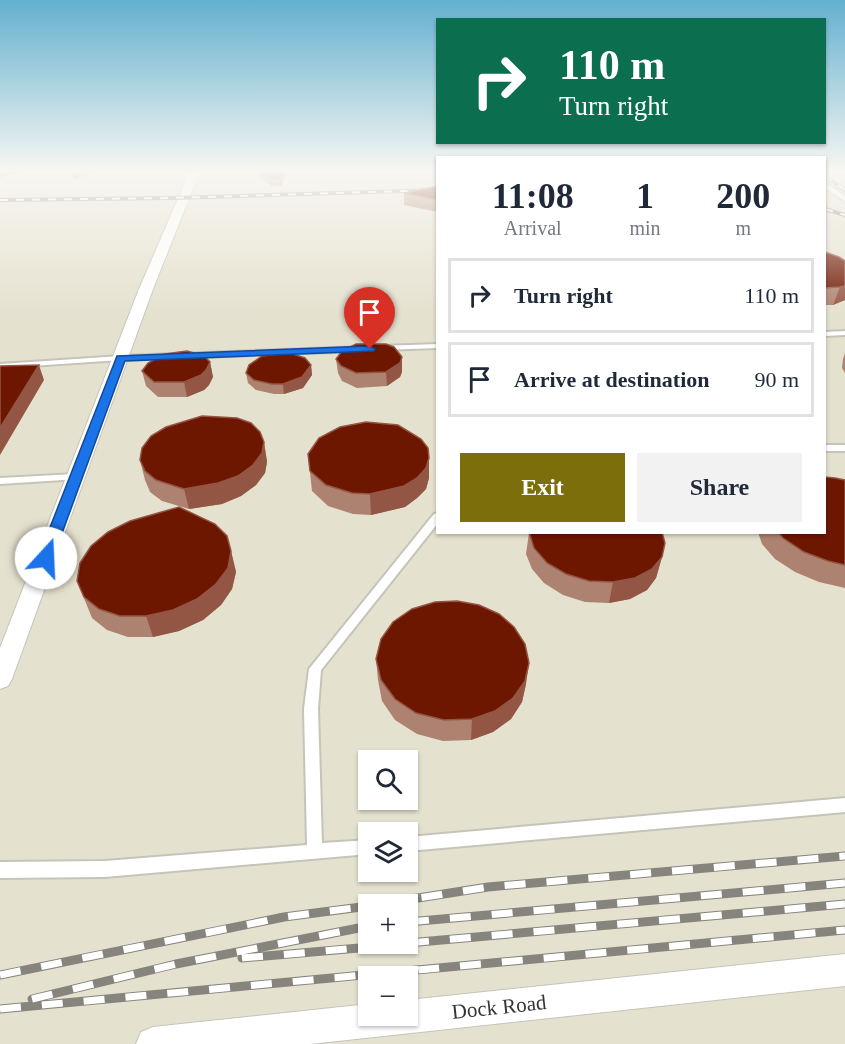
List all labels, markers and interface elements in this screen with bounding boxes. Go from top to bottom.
icon: right [460,42,538,120]
text: 110 m [559,42,665,88]
text: Turn right [559,91,668,121]
text: 11:08 [492,176,574,216]
text: 1 [636,176,654,216]
text: 200 [716,176,770,216]
text: Arrival [504,217,562,239]
text: min [629,217,661,239]
text: m [735,217,751,239]
icon: right [463,279,496,312]
text: Turn right [514,283,613,308]
text: 110 m [744,283,799,308]
pin [344,287,395,349]
icon: arrive [353,296,386,329]
icon: arrive [463,363,496,396]
text: Arrive at destination [514,367,710,392]
text: 90 m [754,367,799,392]
button: Exit [460,453,625,522]
button: Share [637,453,802,522]
position arrow [14,526,78,590]
map controls [358,750,418,1026]
button: search [358,750,418,810]
button: layers [358,822,418,882]
button: + [358,894,418,954]
button: − [358,966,418,1026]
street label: Dock Road [450,990,548,1024]

